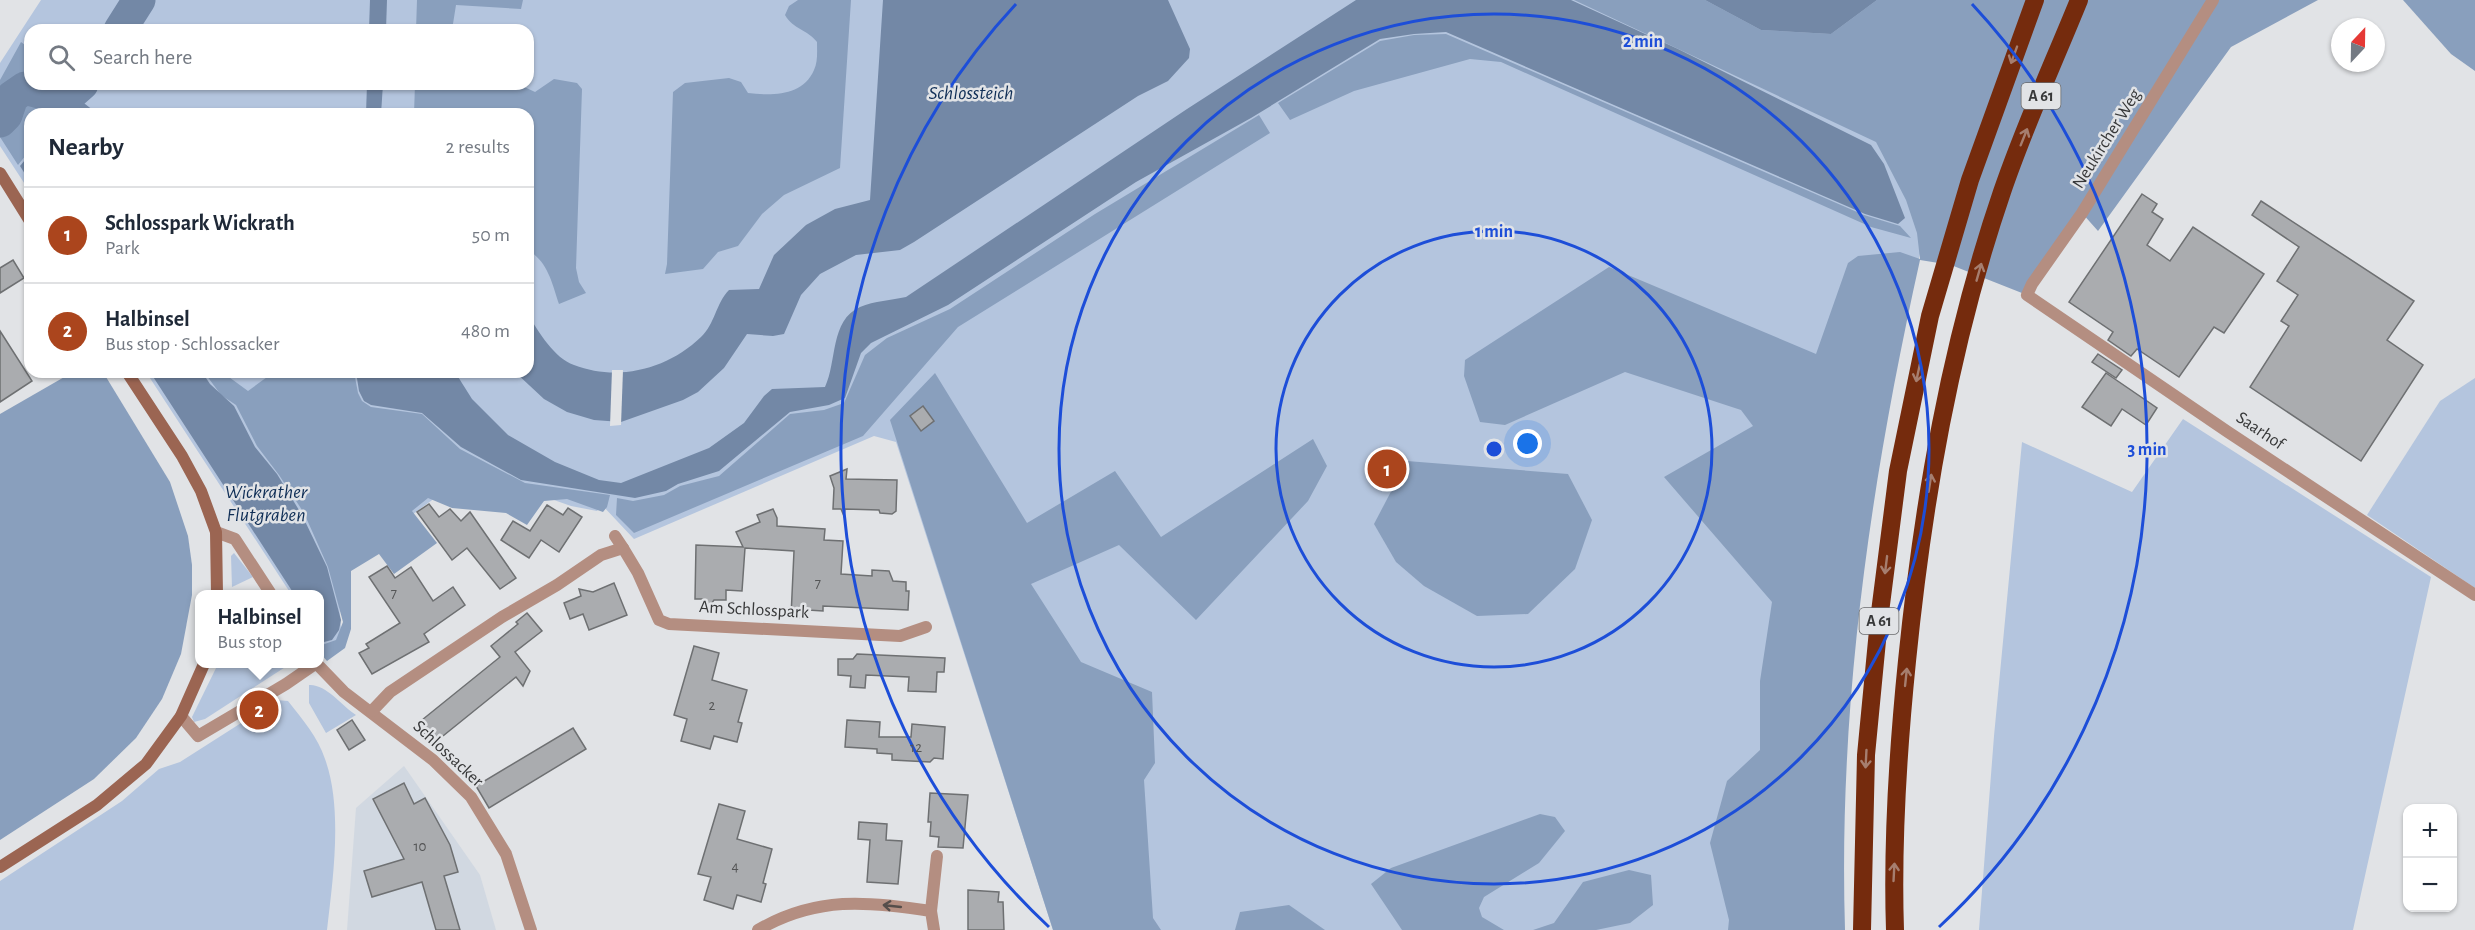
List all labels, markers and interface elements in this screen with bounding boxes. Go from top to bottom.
north arrow [2331,18,2385,72]
search box [24,24,534,90]
text: 2 min [1623,33,1663,51]
icon: search [45,41,78,74]
one-way arrow [2008,45,2019,64]
text: Search here [93,46,192,68]
water label: Schlossteich [929,83,1013,103]
road number: A 61 [2022,83,2060,109]
street label: Neukircher Weg [2069,86,2145,192]
one-way arrow [2019,128,2030,147]
text: Nearby [48,134,124,160]
text: 2 results [446,137,510,157]
text: Schlosspark Wickrath [105,212,295,234]
text: 1 min [1475,223,1513,241]
text: 1 [64,225,71,245]
text: 50 m [472,225,510,245]
text: Park [105,238,140,258]
one-way arrow [1973,263,1985,282]
text: Halbinsel [105,308,190,330]
text: 2 [63,321,72,341]
text: 480 m [461,321,510,341]
text: Bus stop · Schlossacker [105,334,279,354]
one-way arrow [1912,363,1923,382]
street label: Saarhof [2233,409,2289,454]
your location [1513,429,1542,458]
centre of rings [1484,439,1504,459]
text: 3 min [2127,441,2167,459]
pin: 1 [1368,446,1406,492]
one-way arrow [1924,474,1935,494]
water label: Wickrather Flutgraben [225,482,308,525]
one-way arrow [1880,555,1891,574]
house number: 7 [815,576,821,591]
house number: 7 [391,586,397,601]
popup [195,590,324,668]
street label: Am Schlosspark [699,598,810,622]
text: Halbinsel [217,606,302,628]
road number: A 61 [1860,608,1898,634]
text: Bus stop [217,632,282,652]
one-way arrow [1901,667,1912,687]
pin: 2 [240,688,278,732]
house number: 2 [709,698,716,713]
street label: Schlossacker [410,717,487,791]
house number: 12 [910,740,922,755]
one-way arrow [1860,748,1871,768]
map controls [2403,804,2457,912]
button: + [2403,804,2457,858]
house number: 10 [413,839,427,854]
button: − [2403,858,2457,912]
house number: 4 [731,859,739,874]
one-way arrow [1889,862,1900,882]
one-way arrow [883,900,903,911]

